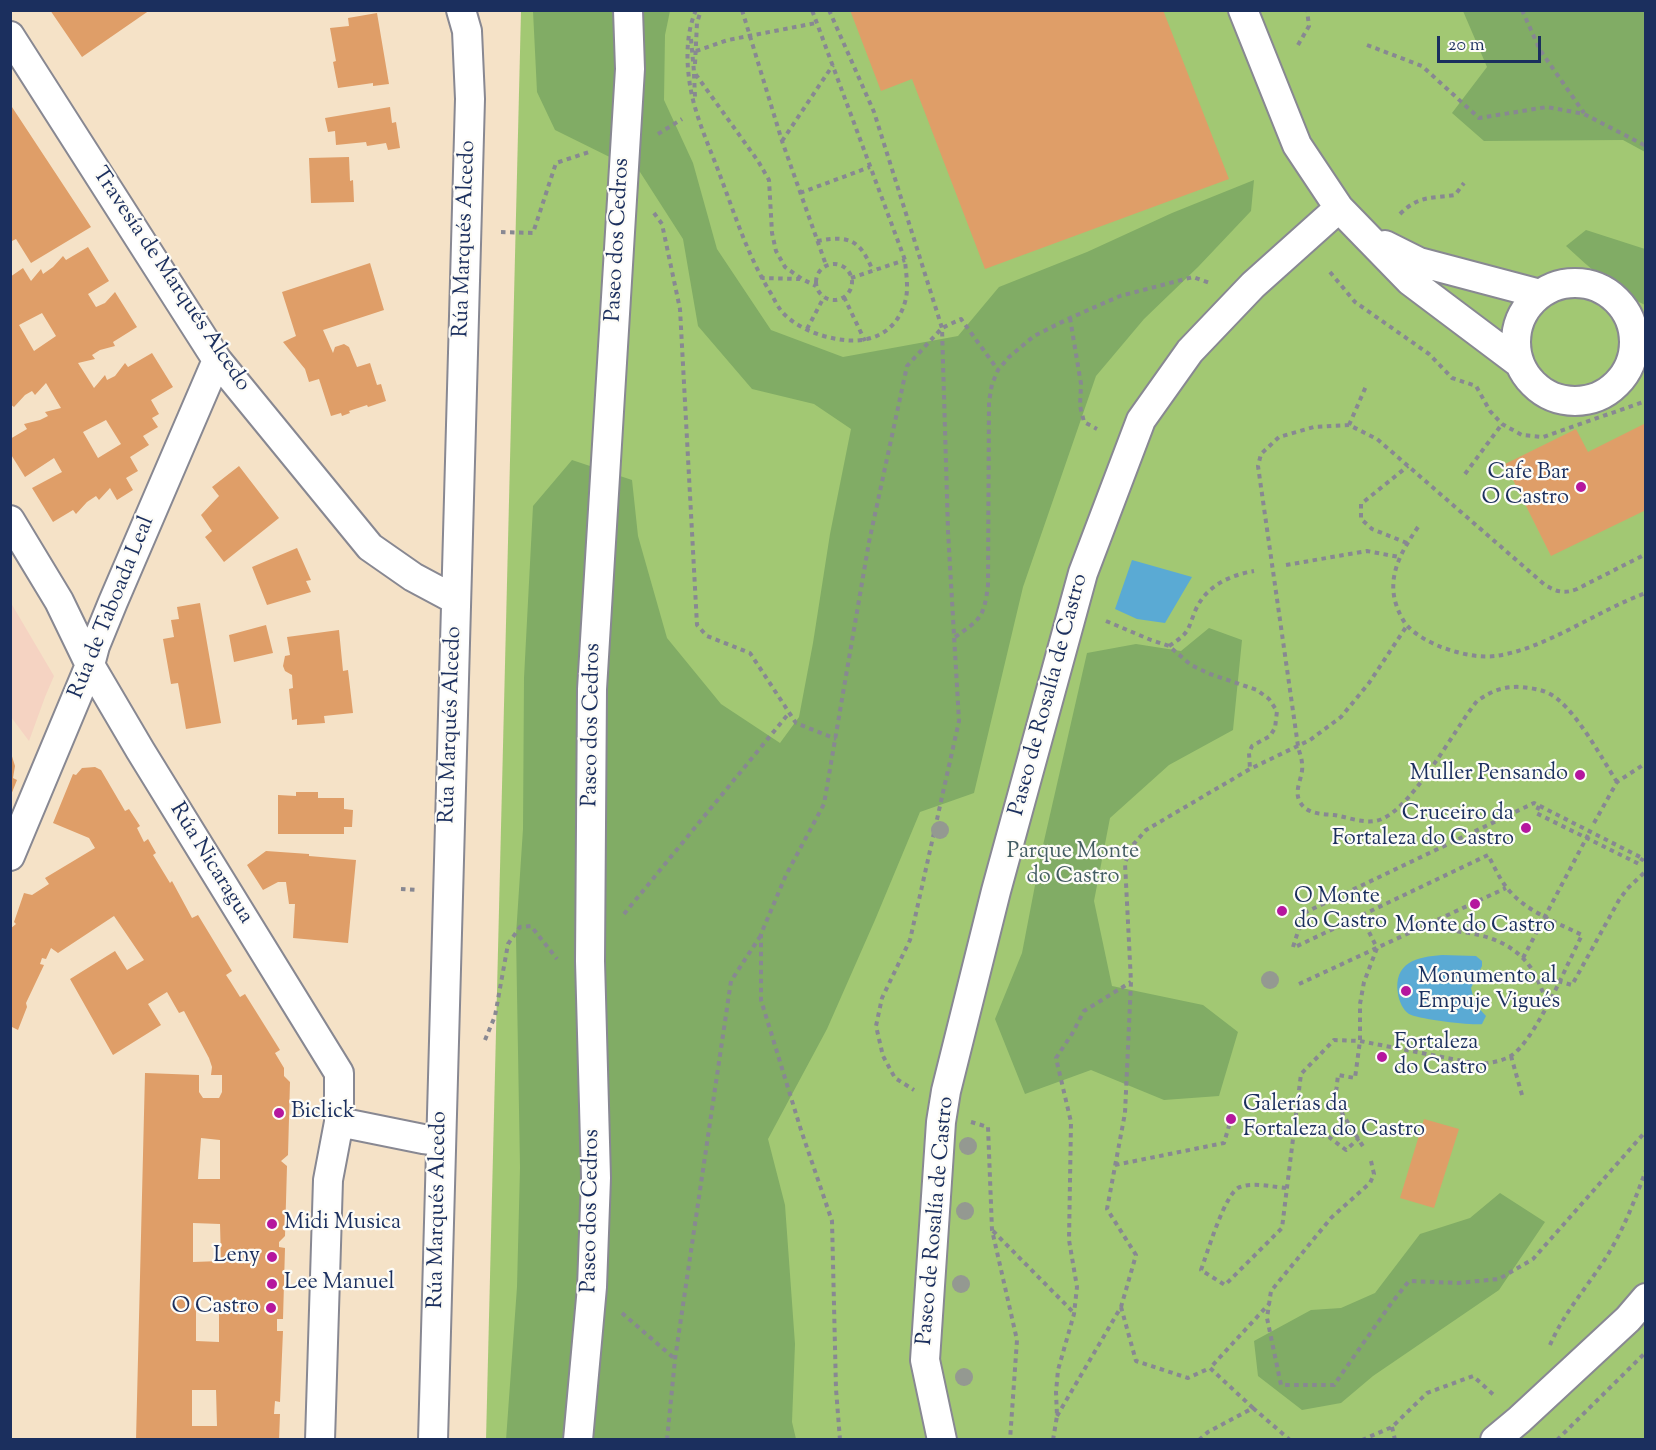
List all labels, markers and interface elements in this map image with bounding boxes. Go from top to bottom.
scale bar [1440,24,1544,62]
text: 20 m [1448,33,1485,59]
street label: Rúa Marqués Alcedo [449,140,483,338]
street label: Paseo dos Cedros [602,157,636,323]
street label: Travesía de Marqués Alcedo [85,163,255,397]
place label: Cafe Bar O Castro [1482,461,1569,512]
marker: Cafe Bar O Castro [1574,480,1588,494]
street label: Rúa de Taboada Leal [64,513,162,703]
street label: Paseo de Rosalía de Castro [1005,571,1095,819]
street label: Rúa Marqués Alcedo [435,626,469,824]
street label: Paseo dos Cedros [578,643,608,807]
place label: Muller Pensando [1410,762,1568,788]
marker: Muller Pensando [1573,768,1587,782]
street label: Rúa Nicaragua [162,799,258,929]
place label: Cruceiro da Fortaleza do Castro [1332,802,1514,854]
marker: Cruceiro da Fortaleza do Castro [1519,821,1533,835]
park label: Parque Monte do Castro [1007,840,1139,891]
place label: O Monte do Castro [1294,885,1387,936]
marker: Monte do Castro [1468,897,1482,911]
marker: O Monte do Castro [1275,904,1289,918]
place label: Monte do Castro [1395,914,1555,940]
place label: Monumento al Empuje Vigués [1418,965,1560,1016]
marker: Monumento al Empuje Vigués [1399,984,1413,998]
place label: Fortaleza do Castro [1394,1031,1487,1082]
marker: Fortaleza do Castro [1375,1050,1389,1064]
place label: Galerías da Fortaleza do Castro [1243,1093,1425,1144]
street label: Paseo de Rosalía de Castro [913,1096,961,1346]
place label: Biclick [291,1100,355,1126]
marker: Biclick [272,1106,286,1120]
street label: Rúa Marqués Alcedo [424,1111,454,1309]
marker: Galerías da Fortaleza do Castro [1224,1112,1238,1126]
street label: Paseo dos Cedros [577,1129,607,1293]
place label: Midi Musica [284,1211,401,1237]
marker: Midi Musica [265,1217,279,1231]
place label: Leny [213,1244,260,1270]
marker: Leny [265,1250,279,1264]
place label: Lee Manuel [284,1271,395,1297]
marker: Lee Manuel [265,1277,279,1291]
place label: O Castro [172,1295,259,1321]
marker: O Castro [264,1301,278,1315]

